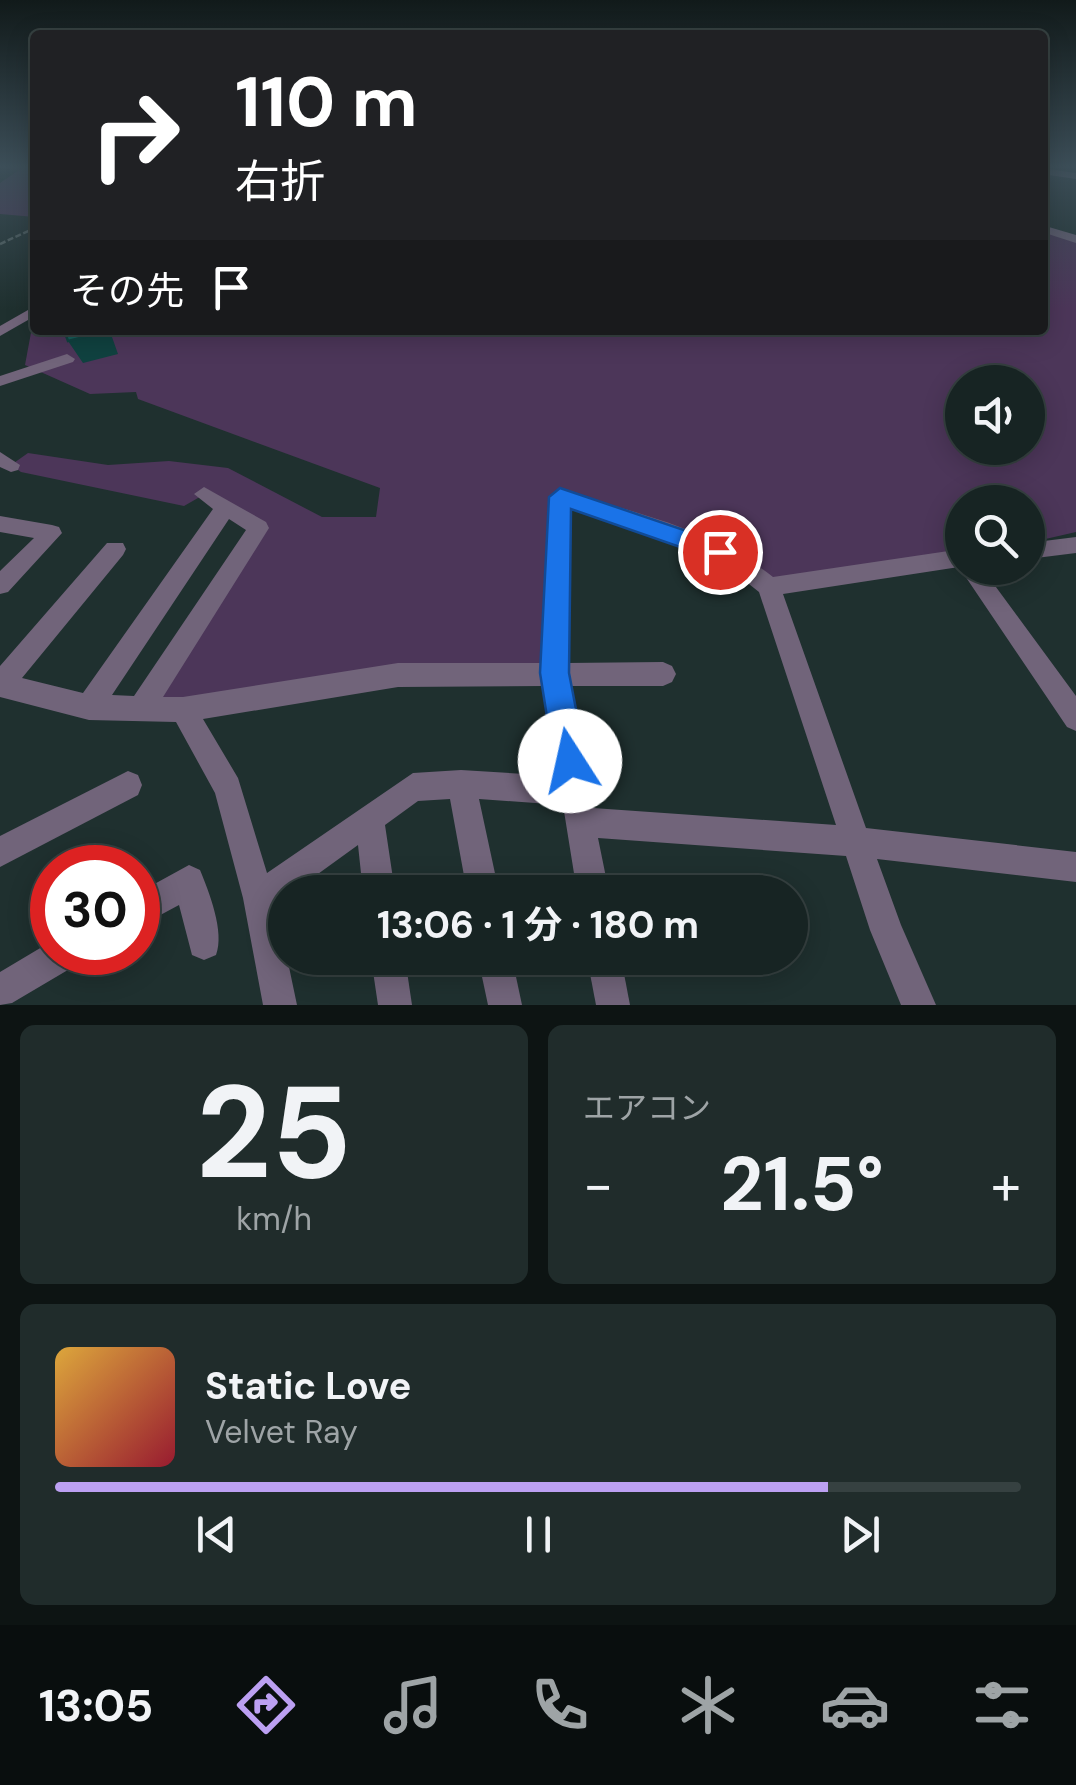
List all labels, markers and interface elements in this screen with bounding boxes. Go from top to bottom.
text: 110 m [235,57,418,148]
icon: right [70,70,200,200]
text: 右折 [235,152,325,211]
icon: arrive [204,260,259,315]
text: その先 [70,266,184,316]
map controls [945,365,1045,585]
button: sound [945,365,1045,465]
button: search [945,485,1045,585]
pin [678,510,763,595]
icon: arrive [693,525,748,580]
position arrow [518,709,622,813]
speed limit sign: 30 [30,845,160,975]
text: 13:06 · 1 分 · 180 m [377,900,699,950]
text: 25 [196,1048,352,1217]
text: エアコン [583,1087,711,1129]
text: 21.5° [720,1136,884,1233]
text: − [583,1149,613,1221]
text: + [991,1149,1021,1221]
text: km/h [236,1198,312,1240]
text: Static Love [205,1361,411,1411]
text: Velvet Ray [205,1411,358,1453]
icon: previous [189,1507,244,1562]
icon: pause [511,1507,566,1562]
icon: next [833,1507,888,1562]
icon: directions [231,1670,301,1740]
icon: music [378,1670,448,1740]
icon: phone [525,1670,595,1740]
icon: climate [673,1670,743,1740]
icon: car [820,1670,890,1740]
icon: filters [967,1670,1037,1740]
text: 13:05 [39,1676,153,1735]

